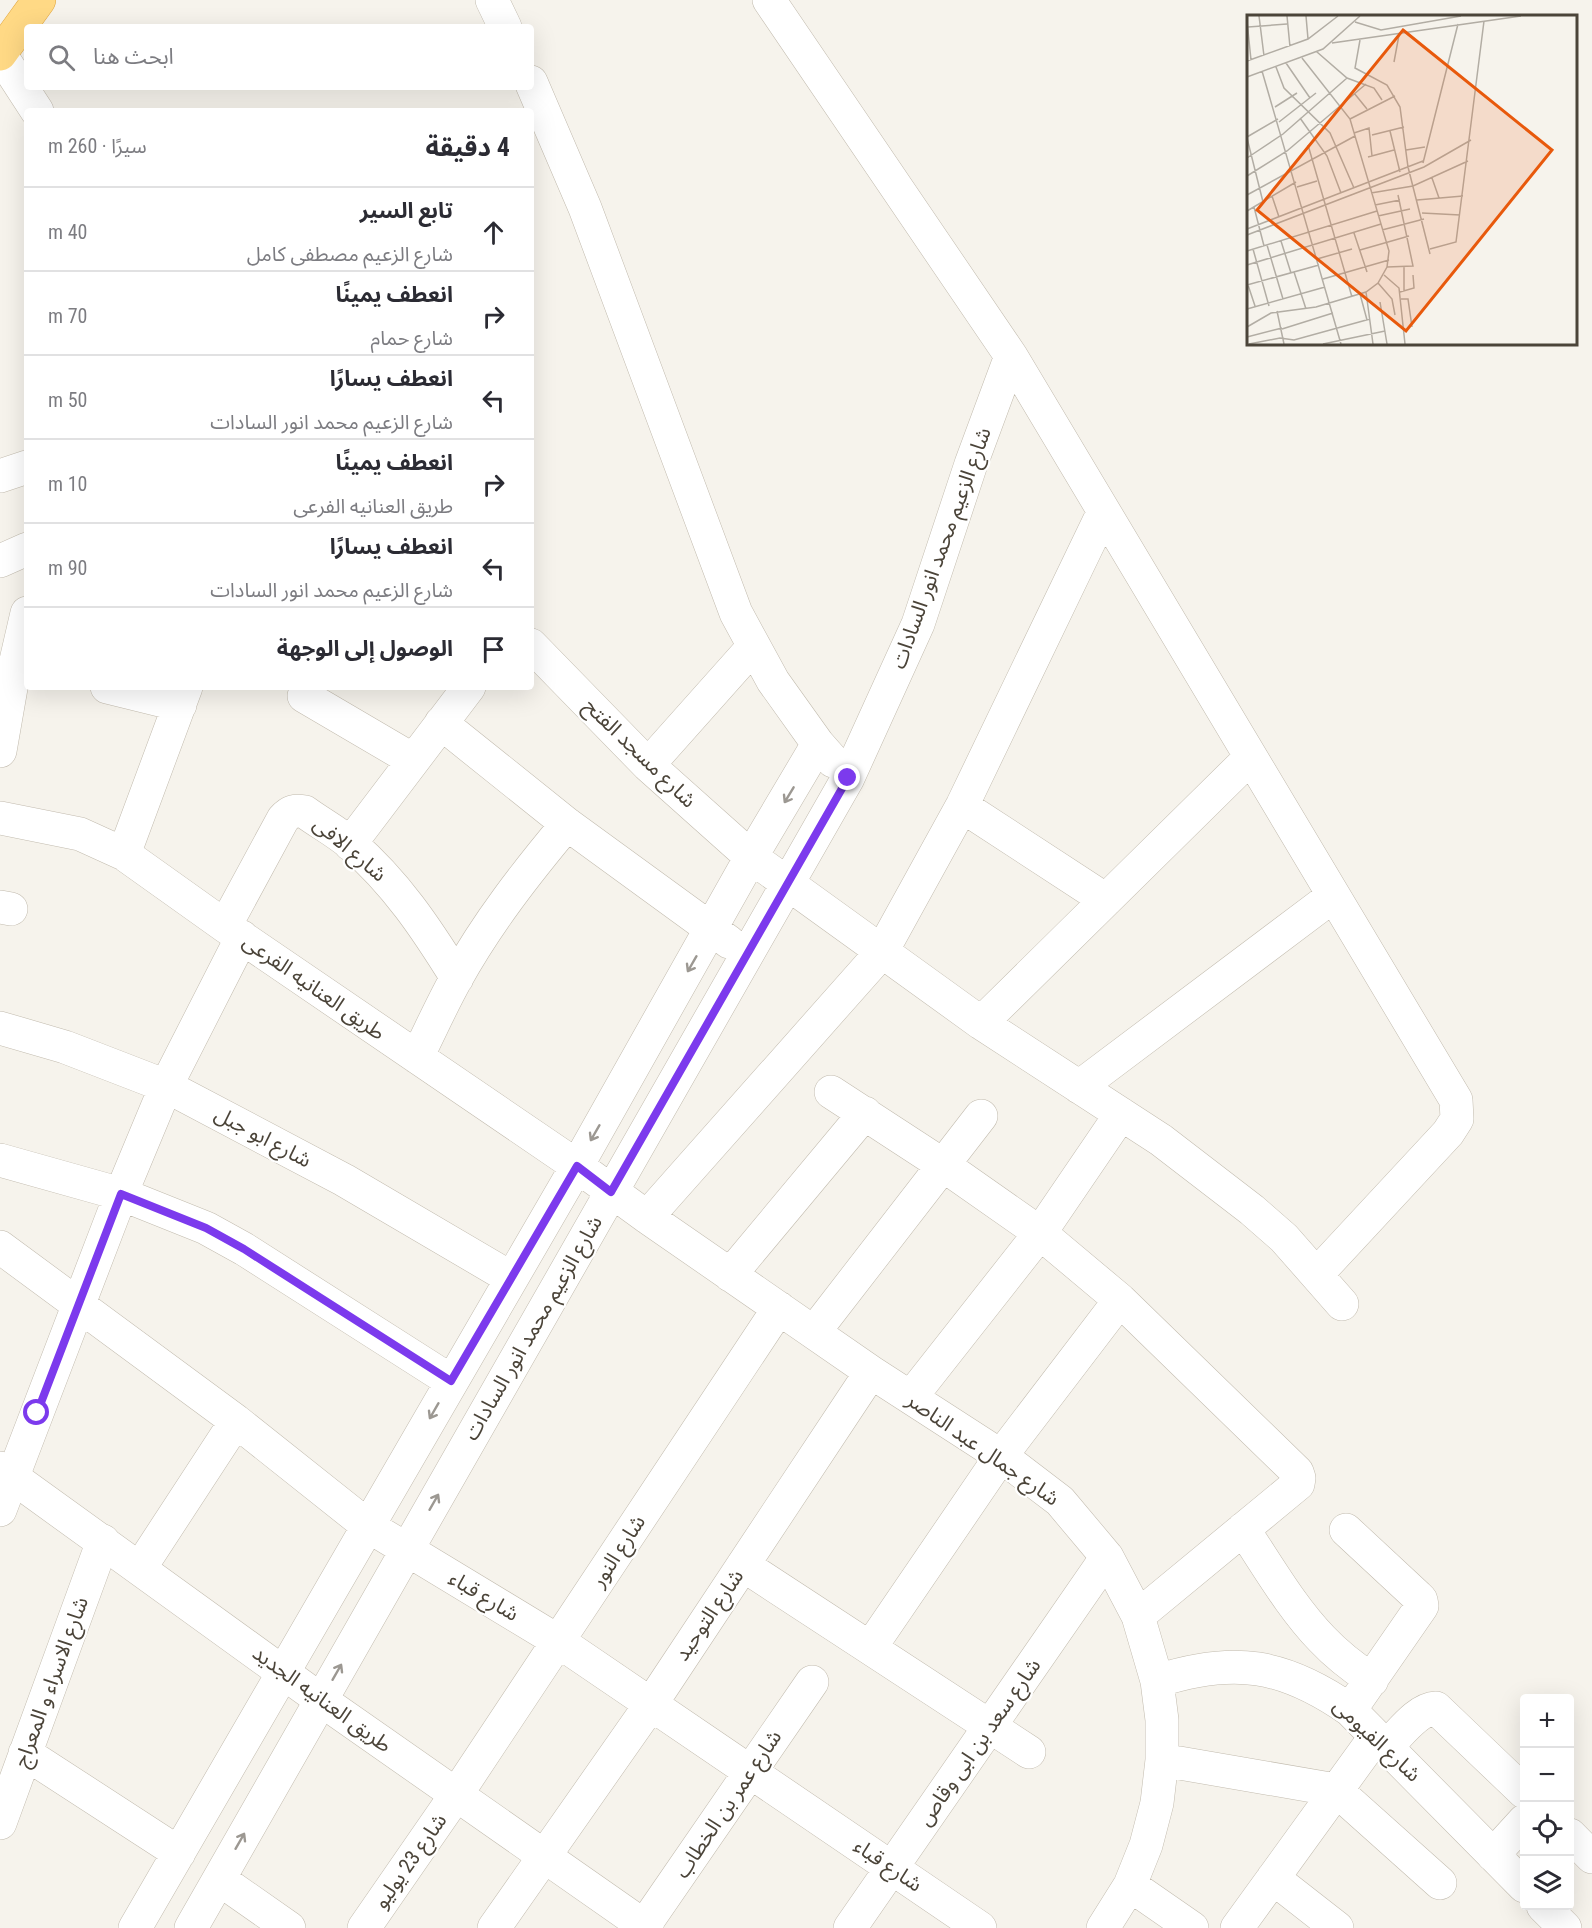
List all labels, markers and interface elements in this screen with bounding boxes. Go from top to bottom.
inset map [1247,15,1577,345]
search box [24,24,534,90]
icon: search [45,41,78,74]
text: ابحث هنا [93,44,174,69]
text: 4 دقيقة [425,132,510,162]
text: سيرًا · 260 m [48,134,147,158]
text: تابع السير [360,198,453,223]
icon: ahead [477,216,510,249]
text: 40 m [48,220,87,244]
text: شارع الزعيم مصطفى كامل [247,242,453,266]
text: انعطف يمينًا [335,282,453,307]
icon: right [477,300,510,333]
text: 70 m [48,304,87,328]
text: شارع حمام [371,326,453,350]
text: انعطف يسارًا [330,366,453,391]
icon: left [477,384,510,417]
text: 50 m [48,388,87,412]
text: شارع الزعيم محمد انور السادات [210,410,453,434]
street label: شارع الزعيم محمد انور السادات [886,424,999,673]
text: انعطف يمينًا [335,450,453,475]
icon: right [477,468,510,501]
text: 10 m [48,472,87,496]
text: طريق العنانيه الفرعى [293,494,453,518]
text: انعطف يسارًا [330,534,453,559]
icon: left [477,552,510,585]
text: 90 m [48,556,87,580]
text: شارع الزعيم محمد انور السادات [210,578,453,602]
icon: arrive [477,633,510,666]
text: الوصول إلى الوجهة [277,636,453,661]
street label: شارع مسجد الفتح [577,694,701,815]
route end [834,764,860,790]
one-way arrow [782,786,794,803]
street label: شارع الافى [307,812,391,889]
street label: طريق العنانيه الفرعى [238,929,390,1046]
one-way arrow [686,955,698,972]
street label: شارع ابو جبل [209,1102,315,1175]
one-way arrow [589,1124,600,1142]
street label: شارع الزعيم محمد انور السادات [459,1212,610,1446]
street label: شارع جمال عبد الناصر [900,1387,1064,1513]
route start [23,1399,49,1425]
one-way arrow [428,1402,440,1419]
one-way arrow [428,1494,440,1511]
street label: شارع النور [585,1510,653,1594]
street label: شارع التوحيد [670,1565,751,1667]
street label: شارع قباء [443,1566,523,1629]
street label: شارع الاسراء و المعراج [9,1593,96,1772]
street label: طريق العنانيه الجديد [247,1641,396,1758]
street label: شارع سعد بن ابى وقاص [912,1654,1048,1832]
one-way arrow [332,1663,344,1680]
street label: شارع الفيومى [1326,1693,1426,1789]
map controls [1520,1694,1574,1910]
button: + [1520,1694,1574,1748]
street label: شارع عمر بن الخطاب [670,1726,789,1884]
button: − [1520,1748,1574,1802]
button: locate [1520,1802,1574,1856]
street label: شارع 23 يوليو [368,1809,454,1915]
one-way arrow [235,1833,247,1850]
street label: شارع قباء [848,1833,927,1899]
button: layers [1520,1856,1574,1910]

